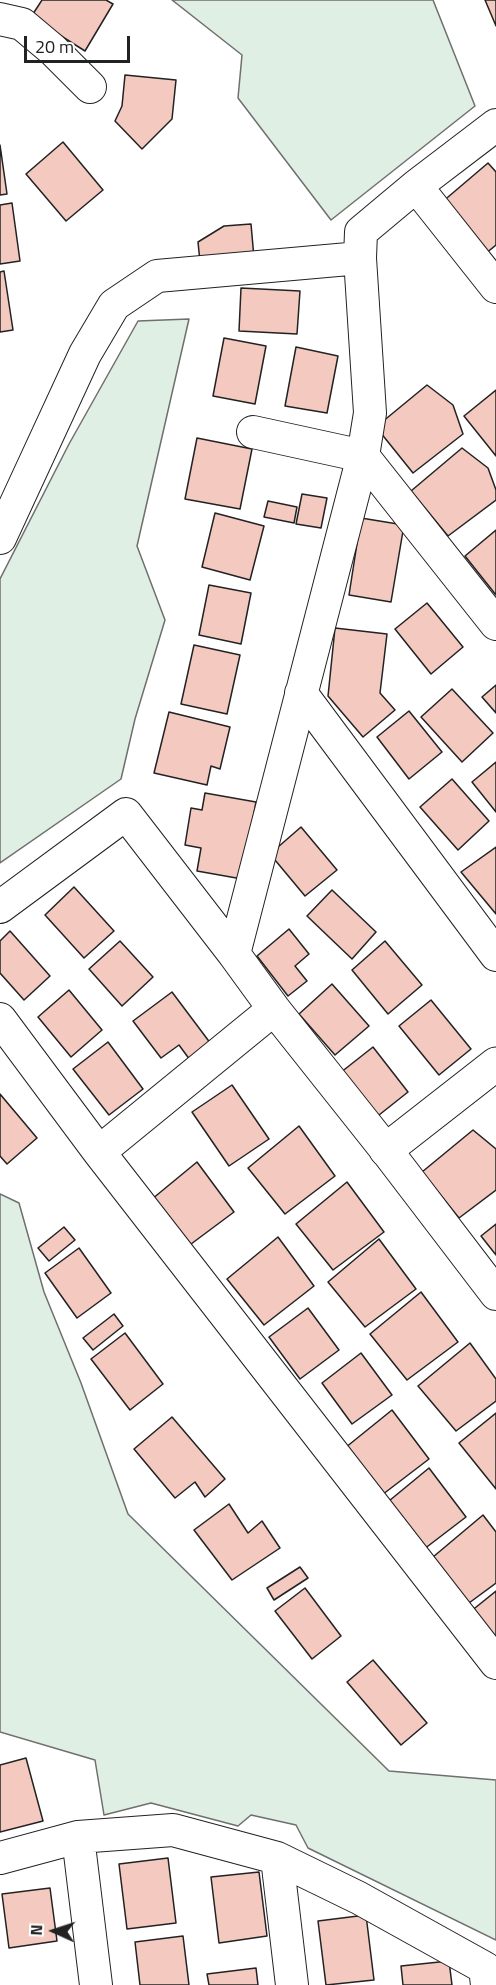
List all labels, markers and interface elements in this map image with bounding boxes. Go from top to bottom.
scale bar [27,24,134,62]
text: 20 m [35,33,74,60]
north arrow [24,1901,84,1961]
text: N [24,1924,48,1936]

